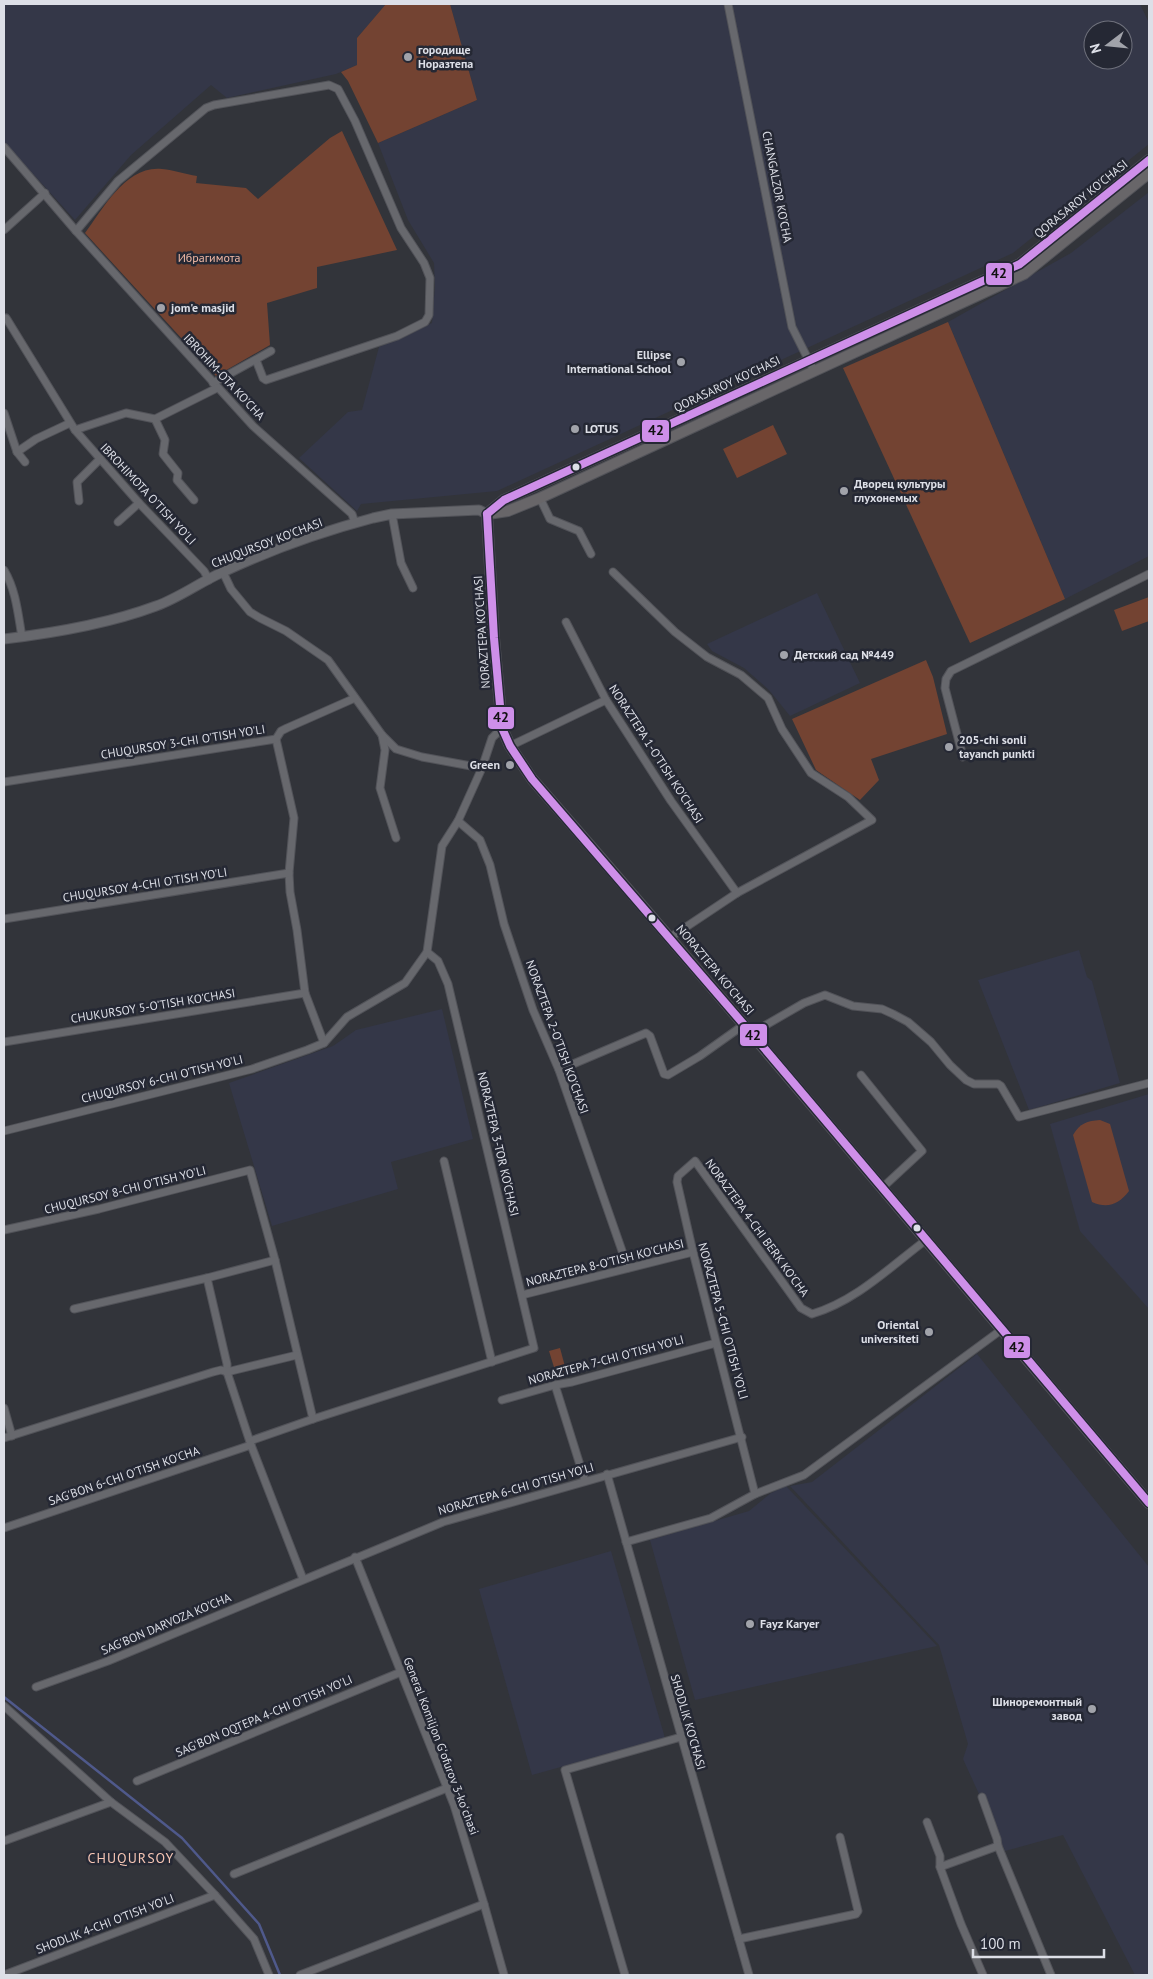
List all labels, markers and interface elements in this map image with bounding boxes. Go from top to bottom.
north arrow [1083,20,1133,70]
place label: городище Норазтепа [418,42,473,71]
text: N [1086,42,1105,55]
marker: городище Норазтепа [402,51,414,63]
street label: CHANGALZOR KO'CHA [759,130,796,244]
street label: QORASAROY KO'CHASI [1031,156,1130,241]
park label: Ибрагимота [178,250,240,265]
line badge: 42 [985,262,1013,286]
text: 42 [991,264,1007,282]
place label: jom'e masjid [170,300,235,315]
marker: jom'e masjid [155,302,167,314]
street label: IBROHIM-OTA KO'CHA [181,330,268,423]
place label: Ellipse International School [567,347,671,376]
street label: QORASAROY KO'CHASI [671,352,783,415]
marker: Ellipse International School [675,356,687,368]
line badge: 42 [641,419,670,443]
place label: LOTUS [585,421,618,436]
text: 42 [648,421,664,439]
marker: LOTUS [569,423,581,435]
street label: IBROHIMOTA O'TISH YO'LI [97,440,199,548]
unlabelled marker [571,462,581,472]
place label: Дворец культуры глухонемых [854,476,945,505]
marker: Дворец культуры глухонемых [838,485,850,497]
street label: CHUQURSOY KO'CHASI [209,514,325,571]
street label: NORAZTEPA KO'CHASI [470,575,493,689]
place label: Детский сад №449 [794,647,894,662]
marker: Детский сад №449 [778,649,790,661]
street label: NORAZTEPA 1-O'TISH KO'CHASI [606,682,707,826]
line badge: 42 [487,706,515,730]
text: 42 [493,708,509,726]
street label: CHUQURSOY 3-CHI O'TISH YO'LI [100,721,266,762]
place label: 205-chi sonli tayanch punkti [959,732,1035,761]
marker: 205-chi sonli tayanch punkti [943,741,955,753]
place label: Green [470,757,500,772]
marker: Green [504,759,516,771]
street label: CHUQURSOY 4-CHI O'TISH YO'LI [62,864,228,905]
unlabelled marker [647,913,657,923]
street label: NORAZTEPA KO'CHASI [673,921,758,1018]
street label: NORAZTEPA 2-O'TISH KO'CHASI [523,958,592,1116]
street label: CHUKURSOY 5-O'TISH KO'CHASI [70,985,236,1026]
line badge: 42 [739,1023,768,1047]
text: 42 [745,1026,761,1044]
street label: CHUQURSOY 6-CHI O'TISH YO'LI [79,1051,244,1106]
street label: NORAZTEPA 3-TOR KO‘CHASI [475,1070,522,1217]
street label: NORAZTEPA 4-CHI BERK KO'CHA [702,1156,812,1300]
street label: CHUQURSOY 8-CHI O'TISH YO'LI [42,1162,207,1217]
unlabelled marker [912,1223,922,1233]
street label: NORAZTEPA 8-O'TISH KO'CHASI [524,1236,685,1289]
street label: NORAZTEPA 5-CHI O'TISH YO'LI [695,1241,752,1401]
place label: Oriental universiteti [861,1317,919,1346]
marker: Oriental universiteti [923,1326,935,1338]
street label: NORAZTEPA 7-CHI O'TISH YO'LI [526,1331,685,1388]
line badge: 42 [1003,1335,1031,1359]
text: 42 [1009,1338,1025,1356]
street label: SAG'BON 6-CHI O'TISH KO'CHA [46,1443,201,1508]
street label: NORAZTEPA 6-CHI O'TISH YO'LI [436,1459,596,1518]
street label: SAG'BON DARVOZA KO'CHA [99,1589,233,1658]
place label: Fayz Karyer [760,1616,820,1631]
marker: Fayz Karyer [744,1618,756,1630]
street label: General Komiljon Gʻofurov 3-koʻchasi [401,1655,482,1837]
street label: SAG'BON OQTEPA 4-CHI O'TISH YO'LI [173,1671,354,1760]
street label: SHODLIK KO'CHASI [668,1672,709,1771]
place label: Шиноремонтный завод [992,1694,1082,1723]
marker: Шиноремонтный завод [1086,1703,1098,1715]
district label: CHUQURSOY [88,1849,174,1867]
street label: SHODLIK 4-CHI O'TISH YO'LI [34,1890,176,1957]
scale bar [973,1926,1104,1958]
text: 100 m [980,1934,1021,1953]

